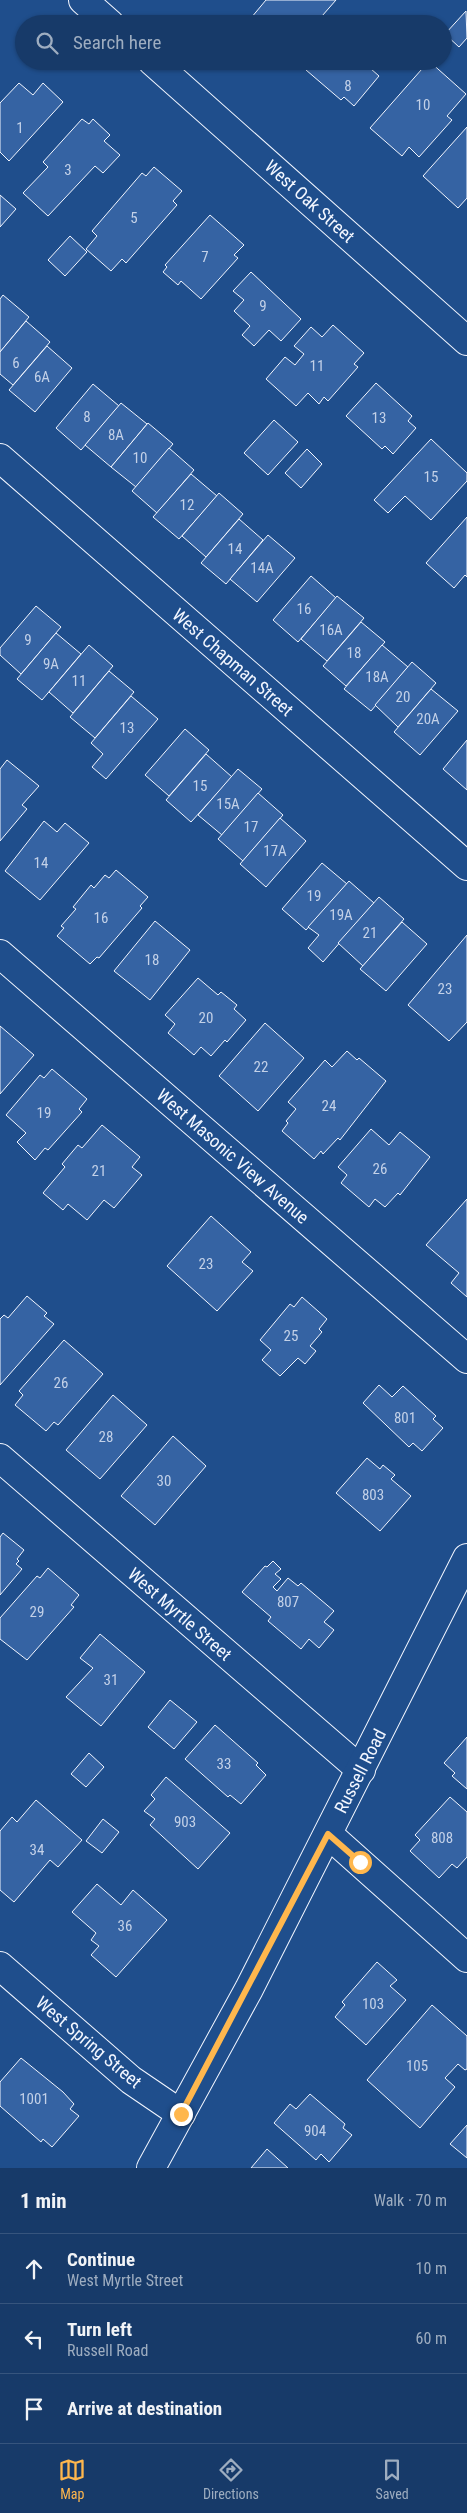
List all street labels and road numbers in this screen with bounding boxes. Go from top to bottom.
street label: West Oak Street [261,155,359,247]
street label: West Chapman Street [168,604,298,720]
street label: West Masonic View Avenue [153,1084,313,1228]
street label: West Myrtle Street [124,1563,236,1665]
street label: Russell Road [330,1725,390,1817]
street label: West Spring Street [32,1992,146,2092]

